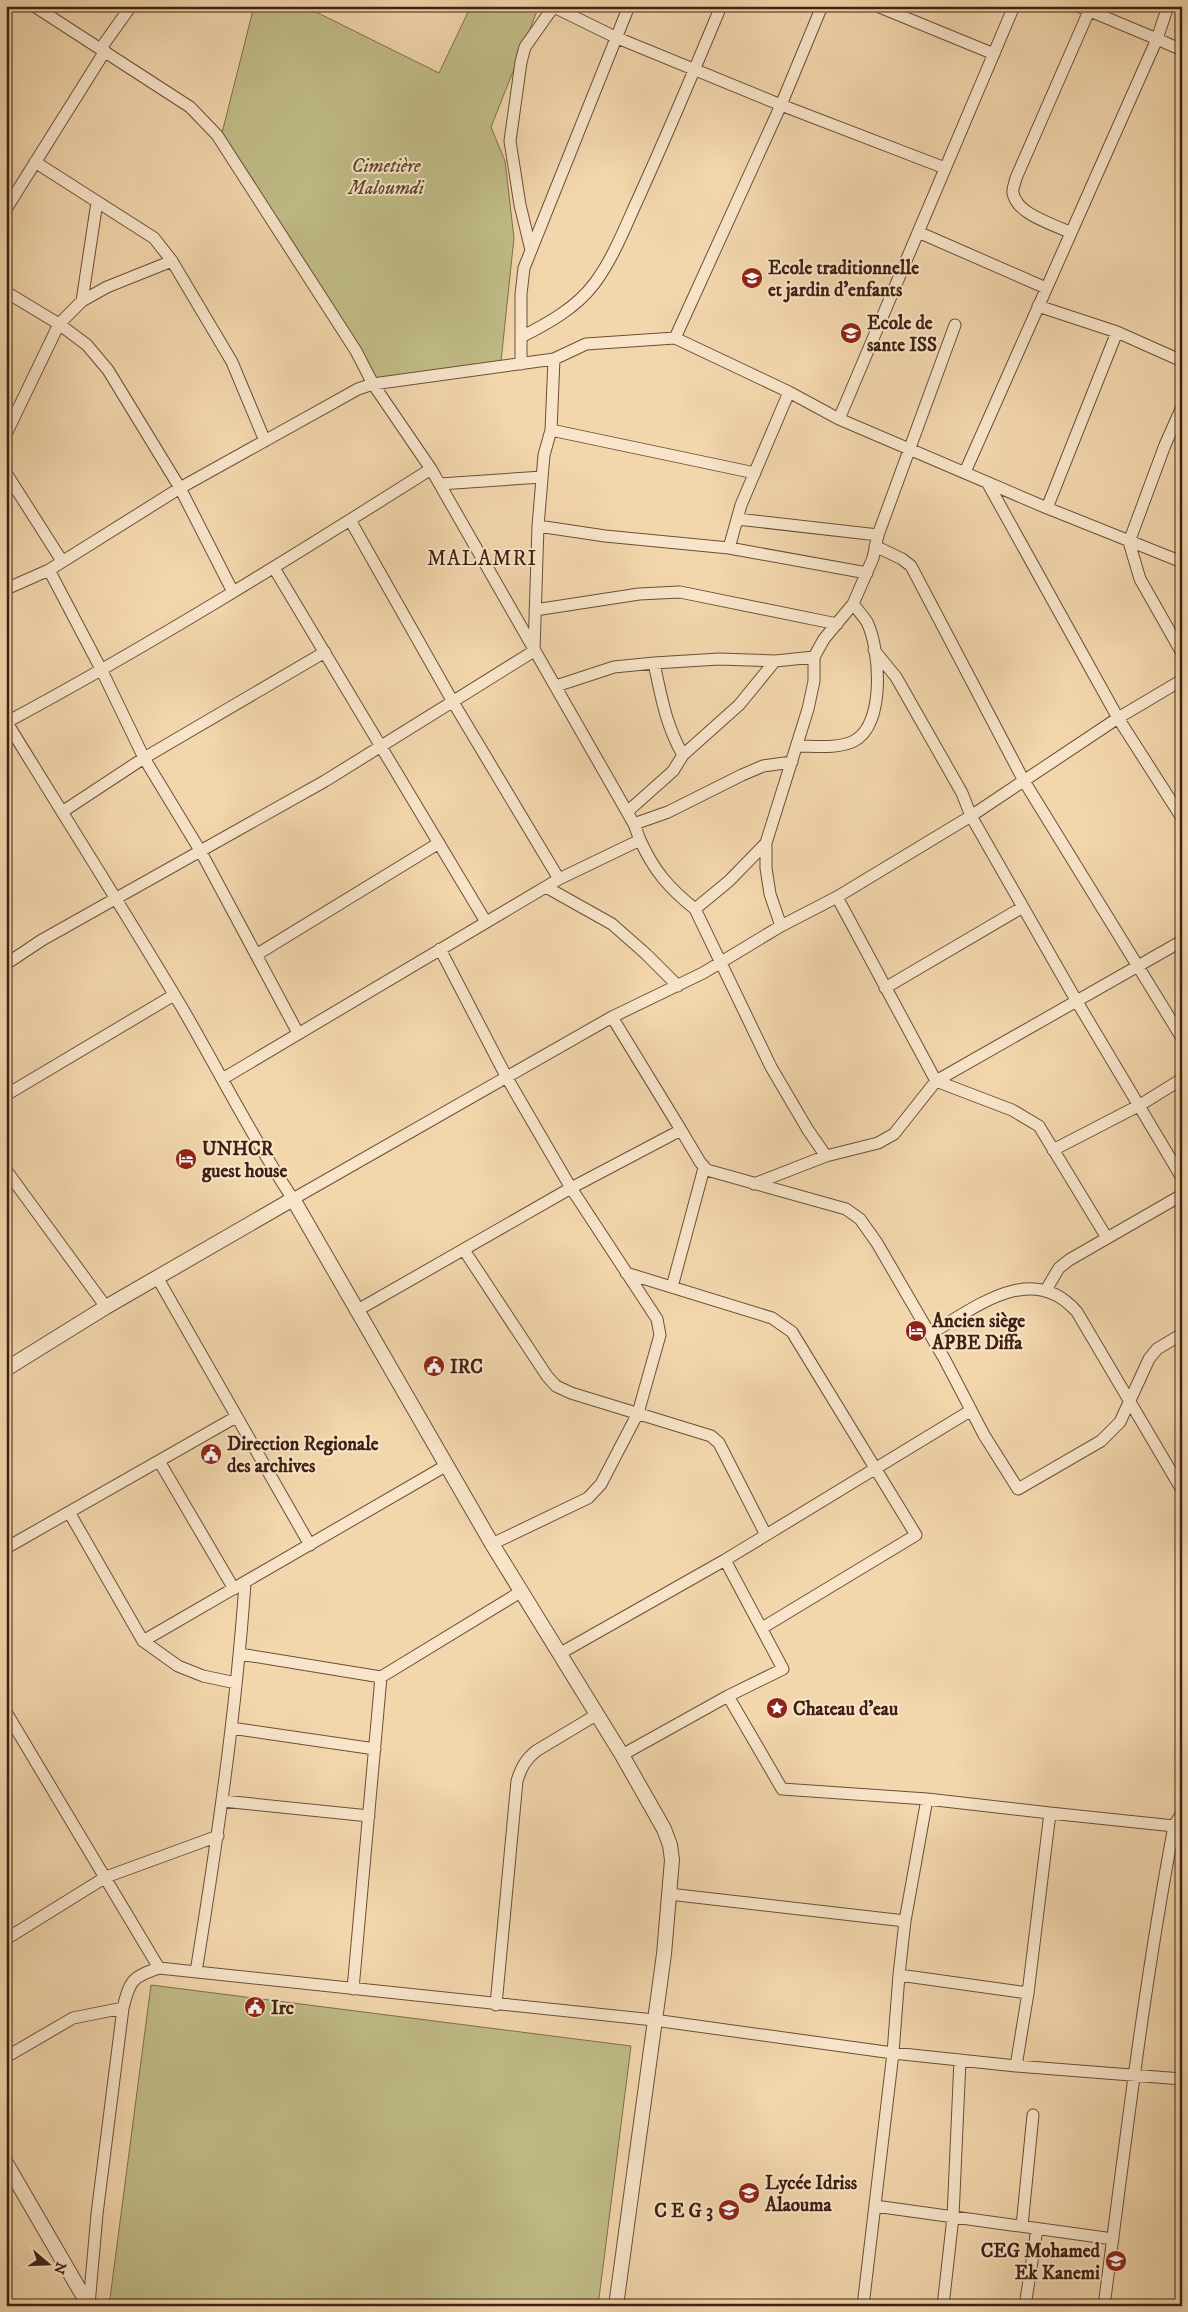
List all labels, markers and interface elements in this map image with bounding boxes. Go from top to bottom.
park label: Cimetière Maloumdi [346,155,425,200]
place label: Ecole traditionnelle et jardin d'enfants [768,257,919,303]
school or university icon: Ecole traditionnelle et jardin d'enfants [740,266,764,290]
place label: Ecole de sante ISS [867,312,937,357]
school or university icon: Ecole de sante ISS [839,321,863,345]
district label: MALAMRI [427,546,537,572]
place label: UNHCR guest house [201,1138,287,1183]
hotel icon: UNHCR guest house [174,1147,198,1171]
place label: Ancien siège APBE Diffa [931,1310,1025,1355]
hotel icon: Ancien siège APBE Diffa [904,1319,928,1343]
public building icon: IRC [422,1354,446,1378]
place label: IRC [450,1356,483,1379]
place label: Direction Regionale des archives [227,1433,379,1478]
public building icon: Direction Regionale des archives [199,1442,223,1466]
place icon: Chateau d'eau [765,1696,789,1720]
place label: Chateau d'eau [793,1698,898,1721]
public building icon: Irc [243,1995,267,2019]
place label: Irc [271,1997,294,2020]
place label: Lycée Idriss Alaouma [764,2172,858,2217]
school or university icon: Lycée Idriss Alaouma [737,2181,761,2205]
school or university icon: C E G 3 [717,2198,741,2222]
place label: C E G 3 [654,2200,713,2223]
north arrow [22,2240,72,2290]
place label: CEG Mohamed Ek Kanemi [981,2240,1101,2285]
school or university icon: CEG Mohamed Ek Kanemi [1104,2249,1128,2273]
text: N [49,2260,70,2277]

